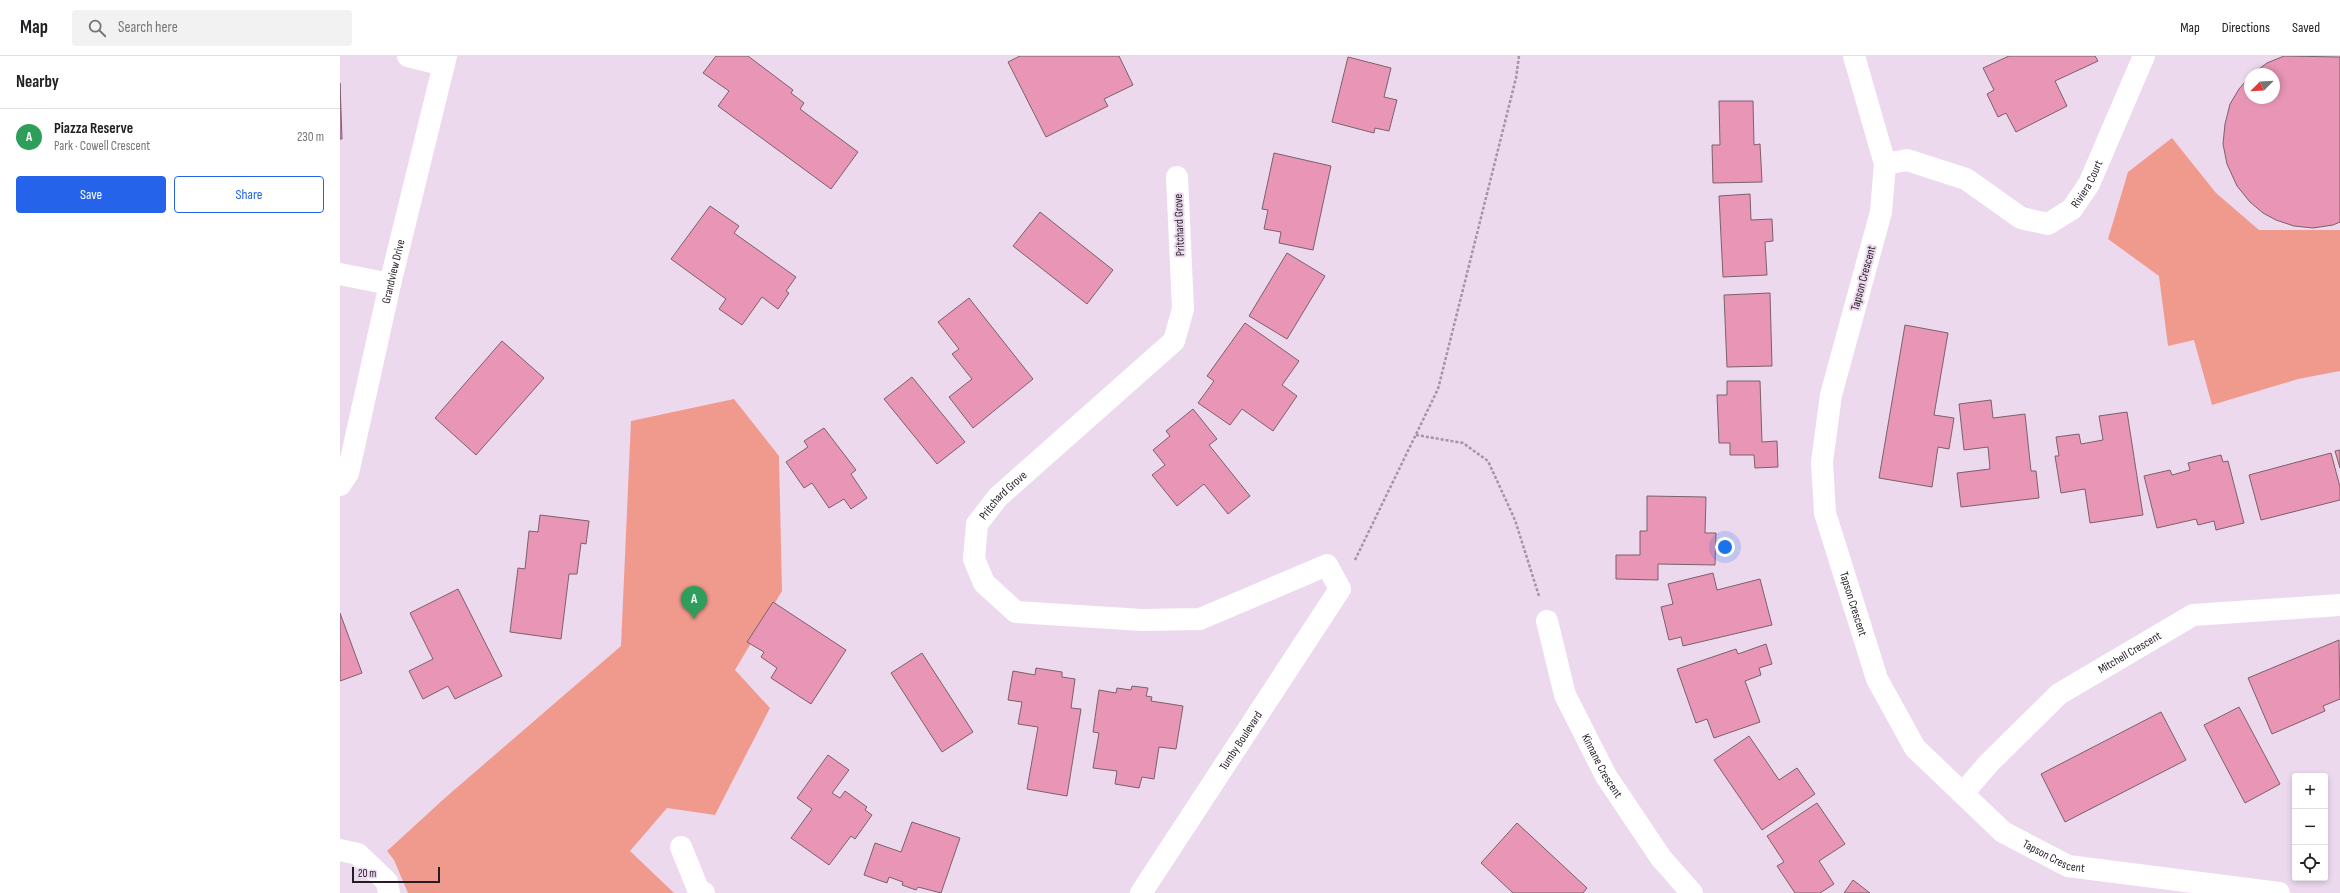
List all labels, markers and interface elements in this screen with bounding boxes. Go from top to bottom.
search box [72,10,352,46]
text: Map [20,16,48,39]
icon: search [86,17,108,39]
text: Search here [118,18,178,37]
text: Map [2180,19,2200,36]
text: Directions [2222,19,2270,36]
text: Saved [2292,19,2320,36]
north arrow [2244,68,2280,104]
text: Nearby [16,72,59,92]
text: Piazza Reserve [54,119,133,138]
text: A [26,129,32,145]
text: 230 m [297,129,324,145]
text: Park · Cowell Crescent [54,138,150,154]
street label: Riviera Court [2068,158,2106,211]
button: Save [16,176,166,213]
button: Share [174,176,324,213]
street label: Pritchard Grove [1171,193,1188,256]
street label: Grandview Drive [379,238,409,305]
street label: Tapson Crescent [1848,244,1879,312]
street label: Pritchard Grove [976,468,1030,523]
your location [1715,537,1735,557]
street label: Tapson Crescent [1836,570,1870,638]
pin: A [681,586,707,619]
street label: Mitchell Crescent [2096,628,2164,677]
street label: Tumby Boulevard [1216,708,1266,774]
street label: Kinnane Crescent [1578,731,1626,801]
map controls [2292,773,2328,881]
button: + [2292,773,2328,809]
button: − [2292,809,2328,845]
street label: Tapson Crescent [2020,837,2086,876]
button: locate [2292,845,2328,881]
scale bar [352,865,440,884]
text: 20 m [358,867,376,880]

